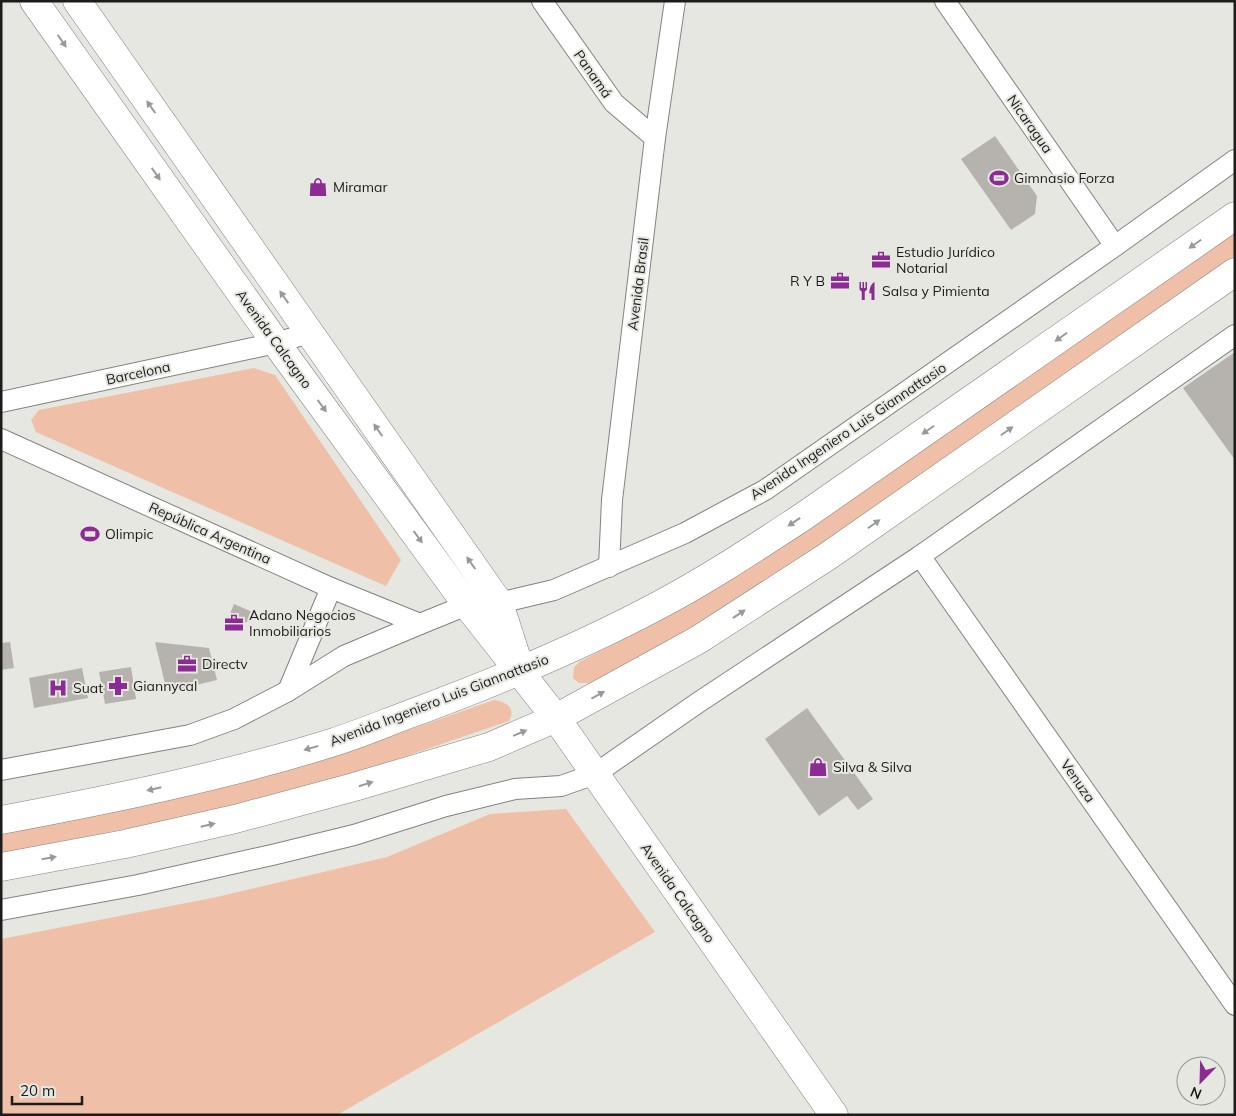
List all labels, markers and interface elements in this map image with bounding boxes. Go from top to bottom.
one-way arrow [57,34,68,47]
street label: Panamá [570,47,616,101]
street label: Nicaragua [1003,91,1057,157]
one-way arrow [146,100,156,114]
one-way arrow [151,167,161,181]
sports icon: Gimnasio Forza [988,167,1010,189]
place label: Gimnasio Forza [1014,169,1115,187]
shop icon: Miramar [307,176,329,198]
place label: Miramar [333,178,388,196]
street label: Avenida Brasil [623,237,653,331]
one-way arrow [1188,239,1202,249]
place label: Estudio Jurídico Notarial [896,243,995,277]
office icon: Estudio Jurídico Notarial [870,249,892,271]
office icon: R Y B [829,270,851,292]
place label: R Y B [790,272,825,290]
restaurant icon: Salsa y Pimienta [856,280,878,302]
place label: Salsa y Pimienta [882,282,990,300]
street label: Avenida Calcagno [232,286,316,392]
one-way arrow [279,291,289,304]
one-way arrow [1054,332,1068,342]
street label: Barcelona [104,357,172,389]
street label: Avenida Ingeniero Luis Giannattasio [746,358,950,504]
one-way arrow [316,399,327,412]
one-way arrow [373,424,383,437]
one-way arrow [921,425,935,435]
one-way arrow [1001,426,1014,436]
street label: República Argentina [146,498,274,568]
one-way arrow [787,517,801,527]
one-way arrow [867,519,881,529]
sports icon: Olimpic [79,523,101,545]
place label: Olimpic [105,525,153,543]
one-way arrow [413,530,423,544]
one-way arrow [466,557,476,570]
place label: Adano Negocios Inmobiliarios [249,606,356,640]
one-way arrow [732,609,746,618]
office icon: Adano Negocios Inmobiliarios [223,612,245,634]
street label: Avenida Ingeniero Luis Giannattasio [327,650,551,750]
office icon: Directv [176,653,198,675]
place label: Directv [202,655,248,673]
pharmacy icon: Giannycal [107,675,129,697]
hospital icon: Suat [47,677,69,699]
place label: Giannycal [133,677,197,695]
place label: Suat [73,679,103,697]
one-way arrow [591,691,606,699]
one-way arrow [513,729,527,737]
one-way arrow [303,745,318,753]
shop icon: Silva & Silva [807,756,829,778]
street label: Venuza [1057,756,1099,806]
place label: Silva & Silva [833,758,912,776]
one-way arrow [358,780,373,788]
one-way arrow [146,785,161,793]
one-way arrow [201,821,216,829]
street label: Avenida Calcagno [637,840,719,946]
one-way arrow [42,853,58,861]
north arrow [1176,1056,1226,1106]
scale bar [12,1074,82,1106]
text: 20 m [20,1081,55,1100]
text: N [1188,1083,1204,1103]

